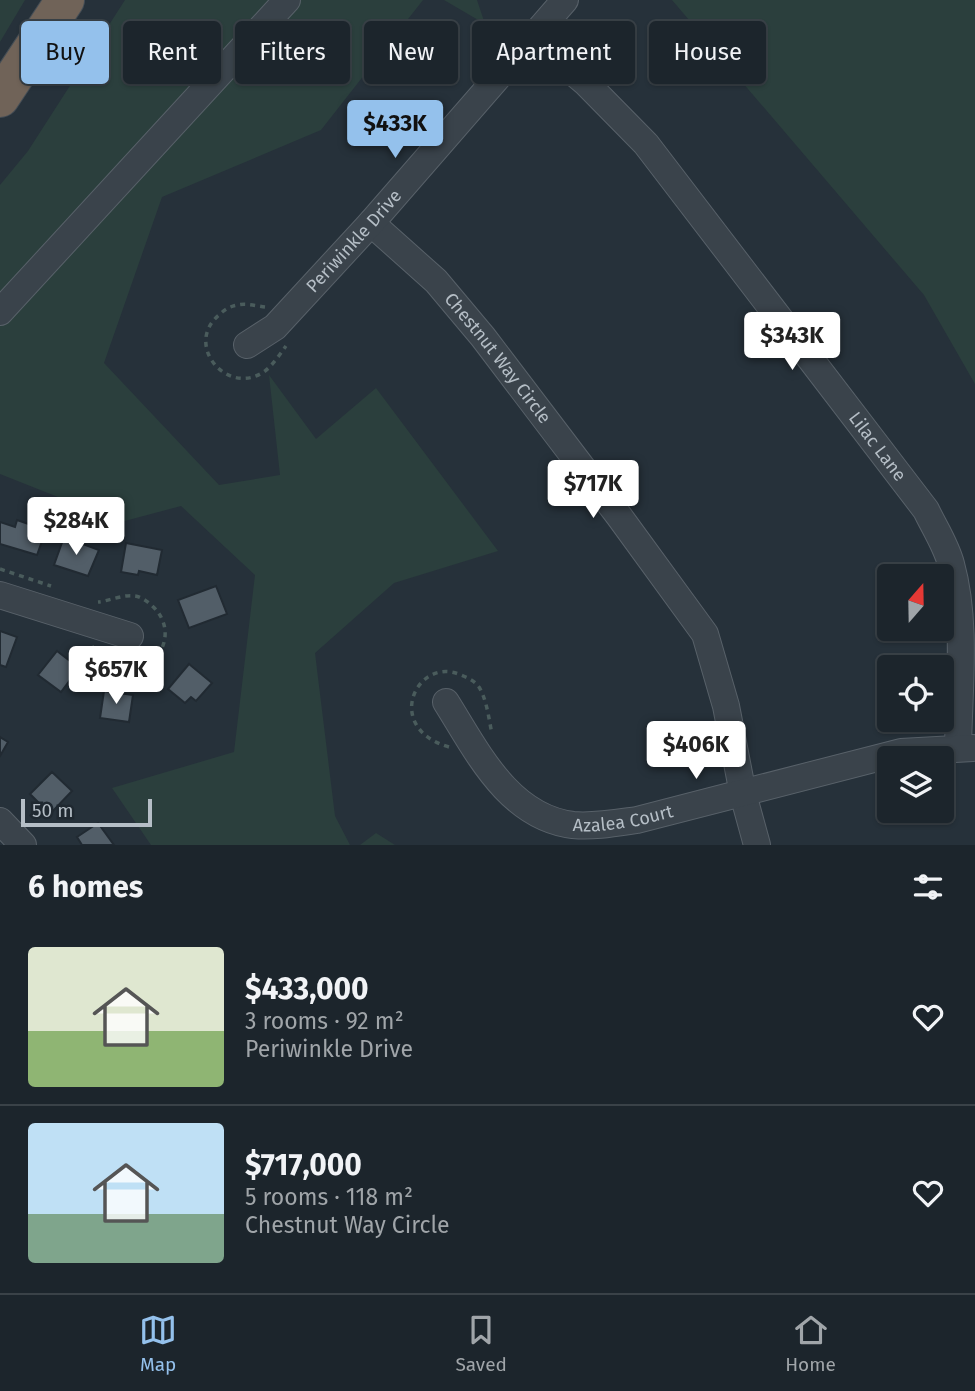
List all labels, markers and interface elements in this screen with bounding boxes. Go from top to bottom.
chip: Buy [21,21,109,84]
chip: Rent [123,21,221,84]
chip: Filters [235,21,350,84]
chip: New [364,21,458,84]
chip: Apartment [472,21,635,84]
chip: House [649,21,766,84]
pin: $433K [346,100,444,160]
text: $433K [363,109,427,137]
street label: Periwinkle Drive [301,185,406,297]
street label: Chestnut Way Circle [440,288,556,428]
pin: $343K [743,312,841,372]
text: $343K [760,321,824,349]
street label: Lilac Lane [844,408,911,486]
pin: $717K [544,461,642,520]
text: $717K [564,469,622,497]
pin: $284K [27,498,125,557]
text: $284K [43,506,109,534]
north arrow [877,564,954,640]
map controls [877,564,954,823]
pin: $657K [67,646,165,706]
text: $657K [85,655,147,683]
button: locate [877,655,954,732]
pin: $406K [647,722,745,781]
text: $406K [663,730,729,758]
button: layers [877,746,954,823]
scale bar [21,796,152,828]
text: 50 m [32,799,73,822]
street label: Azalea Court [572,800,676,837]
icon: filters [909,868,947,906]
text: 6 homes [28,869,143,905]
text: $433,000 [245,971,369,1007]
icon: home [84,975,168,1059]
icon: heart [909,998,947,1036]
text: 3 rooms · 92 m² [245,1007,404,1035]
text: Periwinkle Drive [245,1035,413,1063]
text: $717,000 [245,1147,362,1183]
icon: home [84,1151,168,1235]
icon: heart [909,1174,947,1212]
text: 5 rooms · 118 m² [245,1183,413,1211]
text: Chestnut Way Circle [245,1211,450,1239]
tab: Map [139,1311,177,1376]
tab: Saved [455,1311,507,1376]
tab: Home [785,1311,836,1376]

